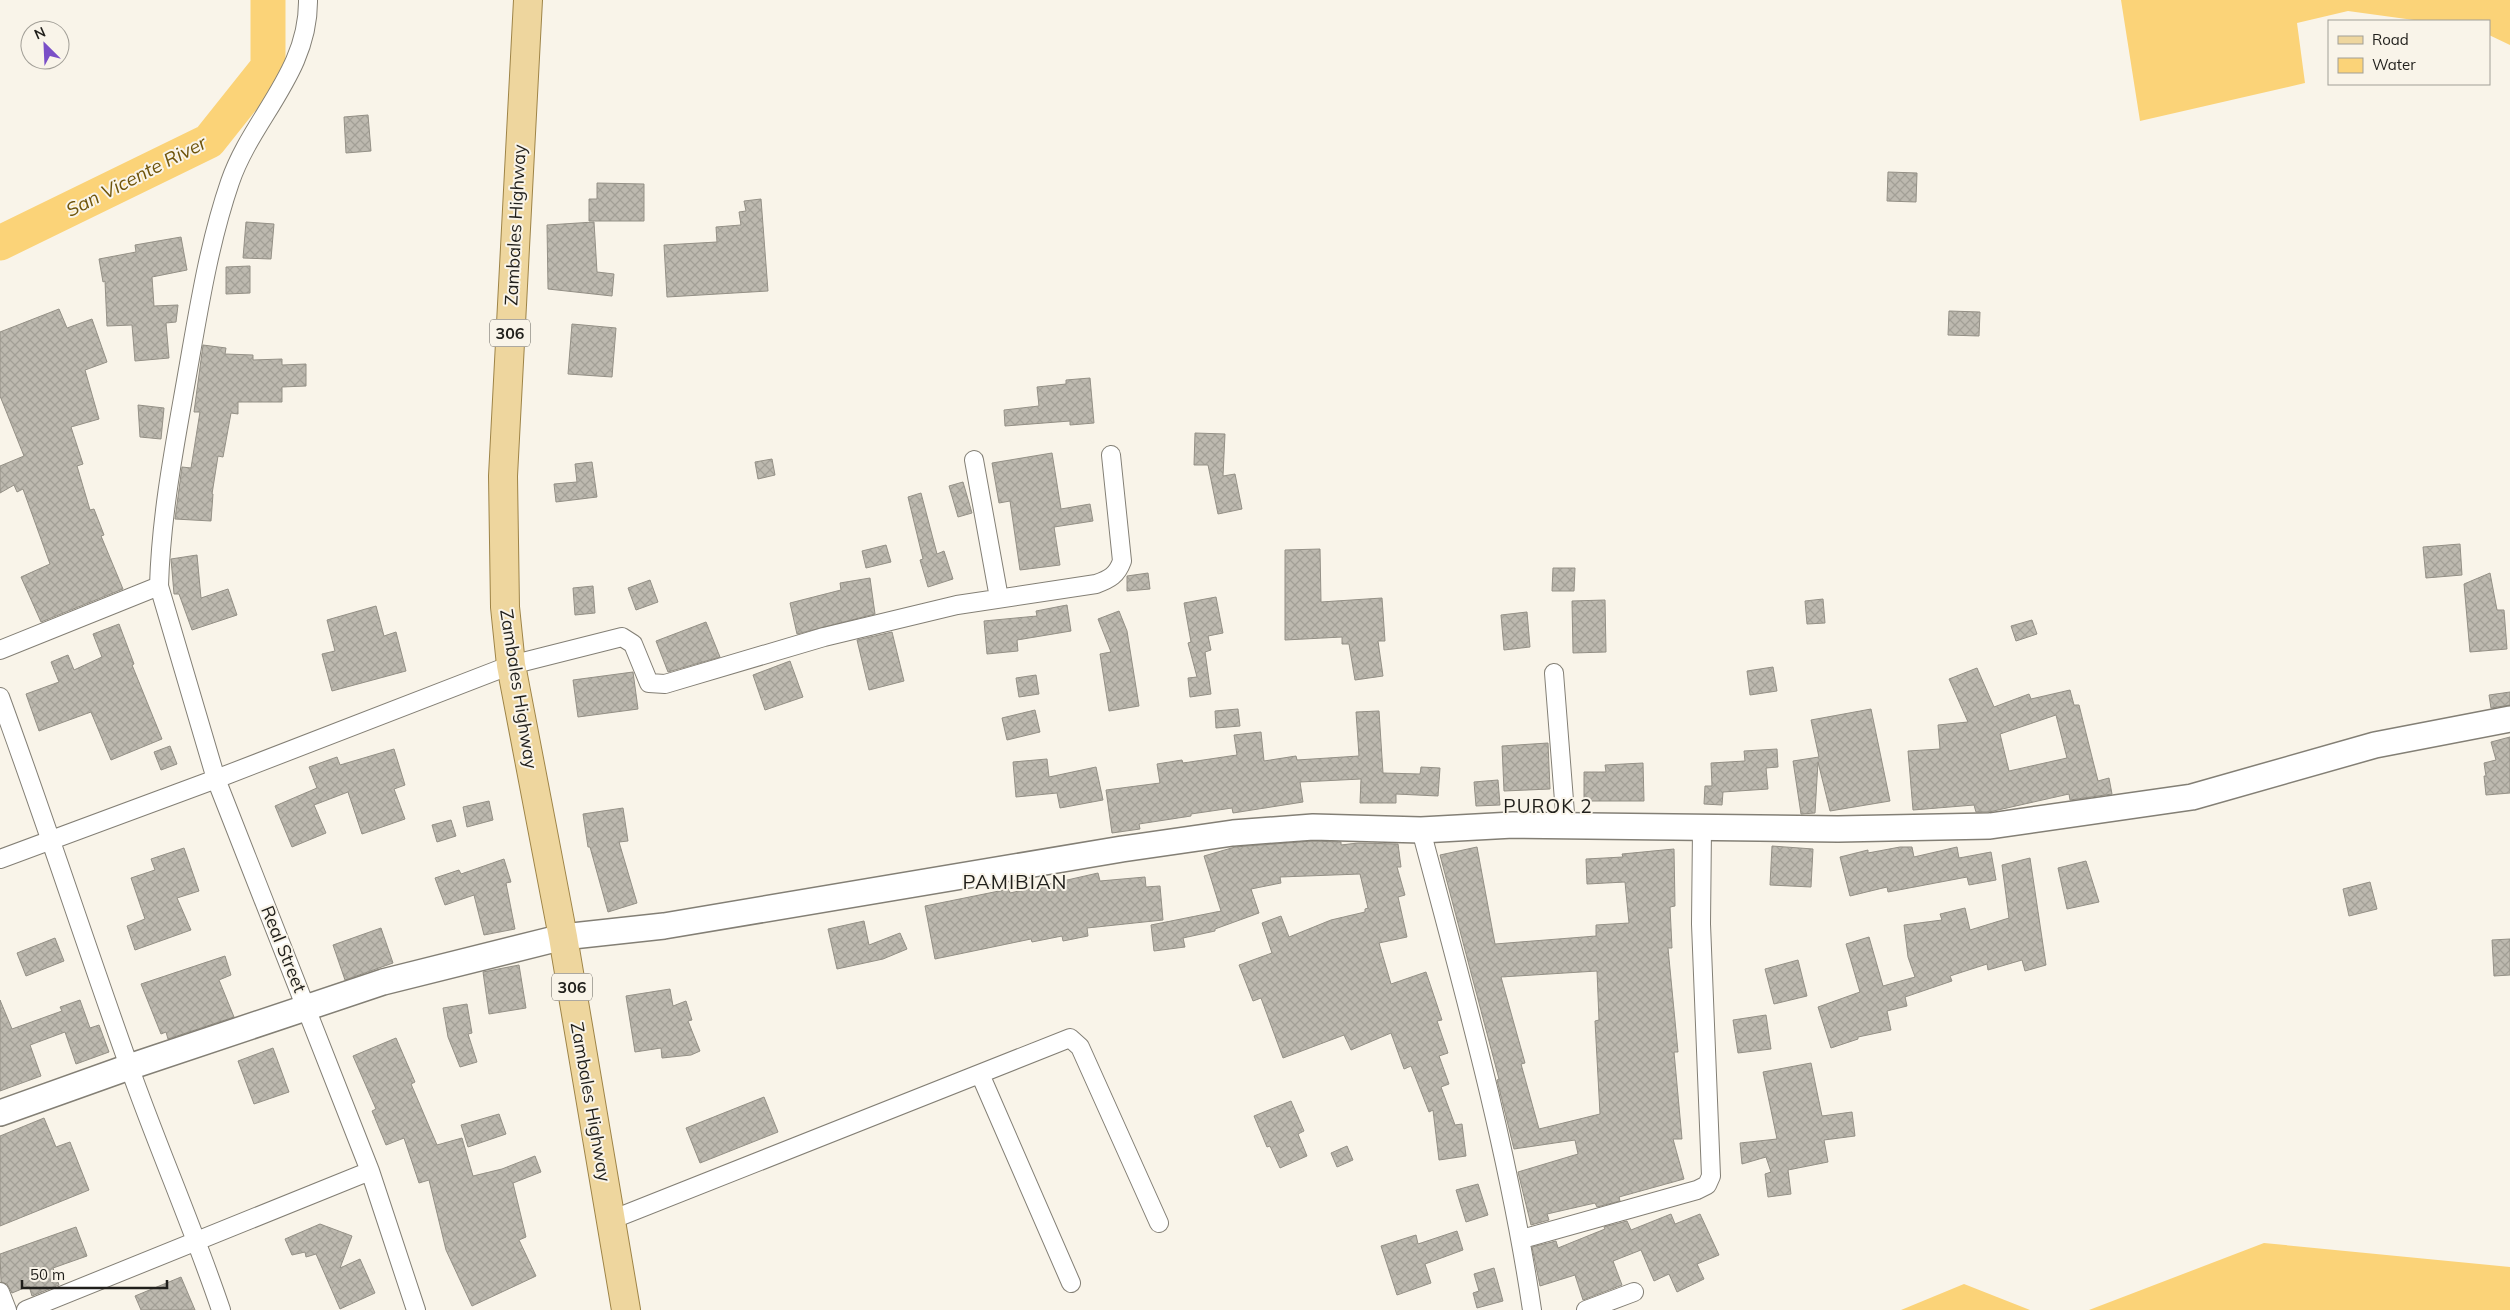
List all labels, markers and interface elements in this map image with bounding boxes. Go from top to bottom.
north arrow [20,20,70,70]
legend [2328,20,2490,85]
text: N [31,23,48,43]
text: Road [2372,30,2409,49]
text: Water [2372,55,2416,74]
water label: San Vicente River [62,130,211,222]
street label: Zambales Highway [499,143,531,306]
road number: 306 [490,319,530,346]
street label: Zambales Highway [495,607,543,771]
district label: PUROK 2 [1503,794,1593,818]
district label: PAMIBIAN [962,869,1068,894]
street label: Real Street [256,902,312,996]
road number: 306 [552,974,592,1000]
street label: Zambales Highway [566,1020,616,1184]
scale bar [22,1258,168,1290]
text: 50 m [30,1265,65,1284]

